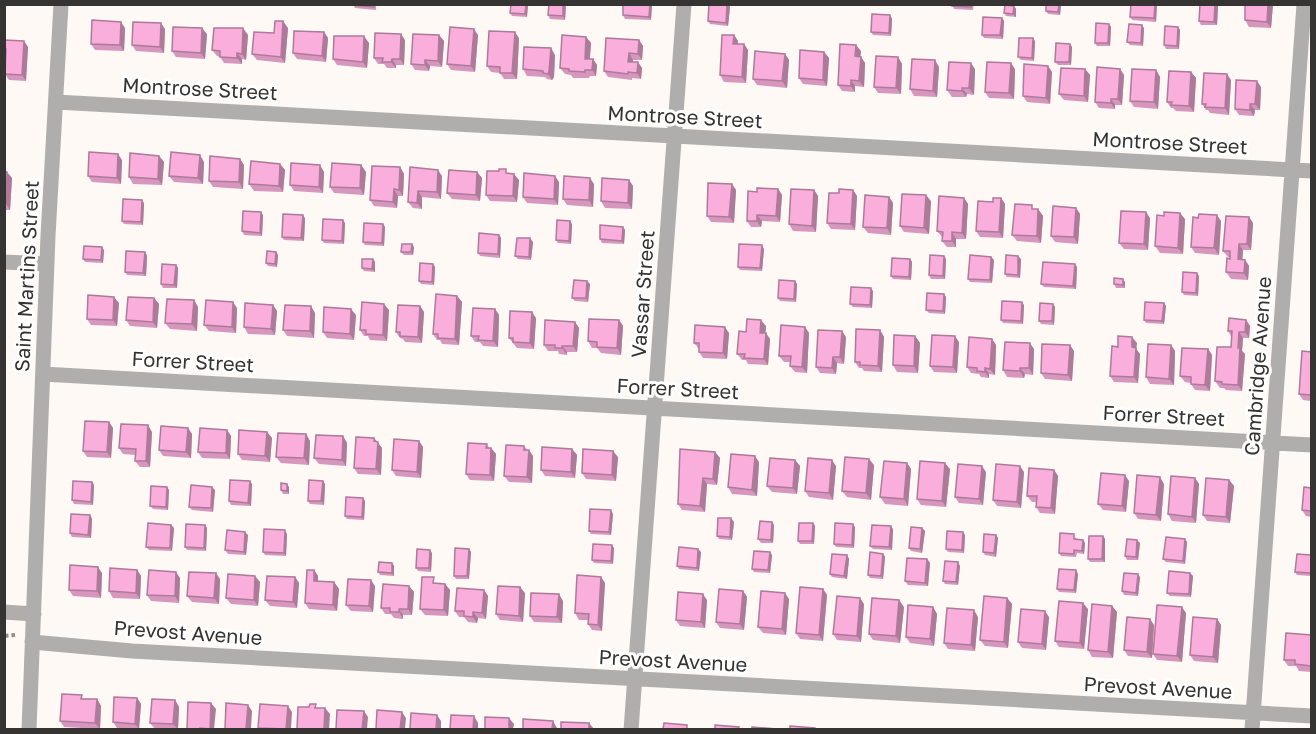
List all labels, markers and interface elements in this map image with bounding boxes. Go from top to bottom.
street label: Montrose Street [122,72,278,104]
street label: Montrose Street [607,100,763,132]
street label: Montrose Street [1092,126,1248,158]
street label: Saint Martins Street [9,180,43,372]
street label: Vassar Street [626,229,658,359]
street label: Cambridge Avenue [1239,275,1275,457]
street label: Forrer Street [131,346,255,376]
street label: Forrer Street [616,373,740,403]
street label: Forrer Street [1102,400,1226,430]
street label: Prevost Avenue [113,615,263,649]
street label: Prevost Avenue [598,644,748,676]
street label: Prevost Avenue [1083,671,1233,703]

